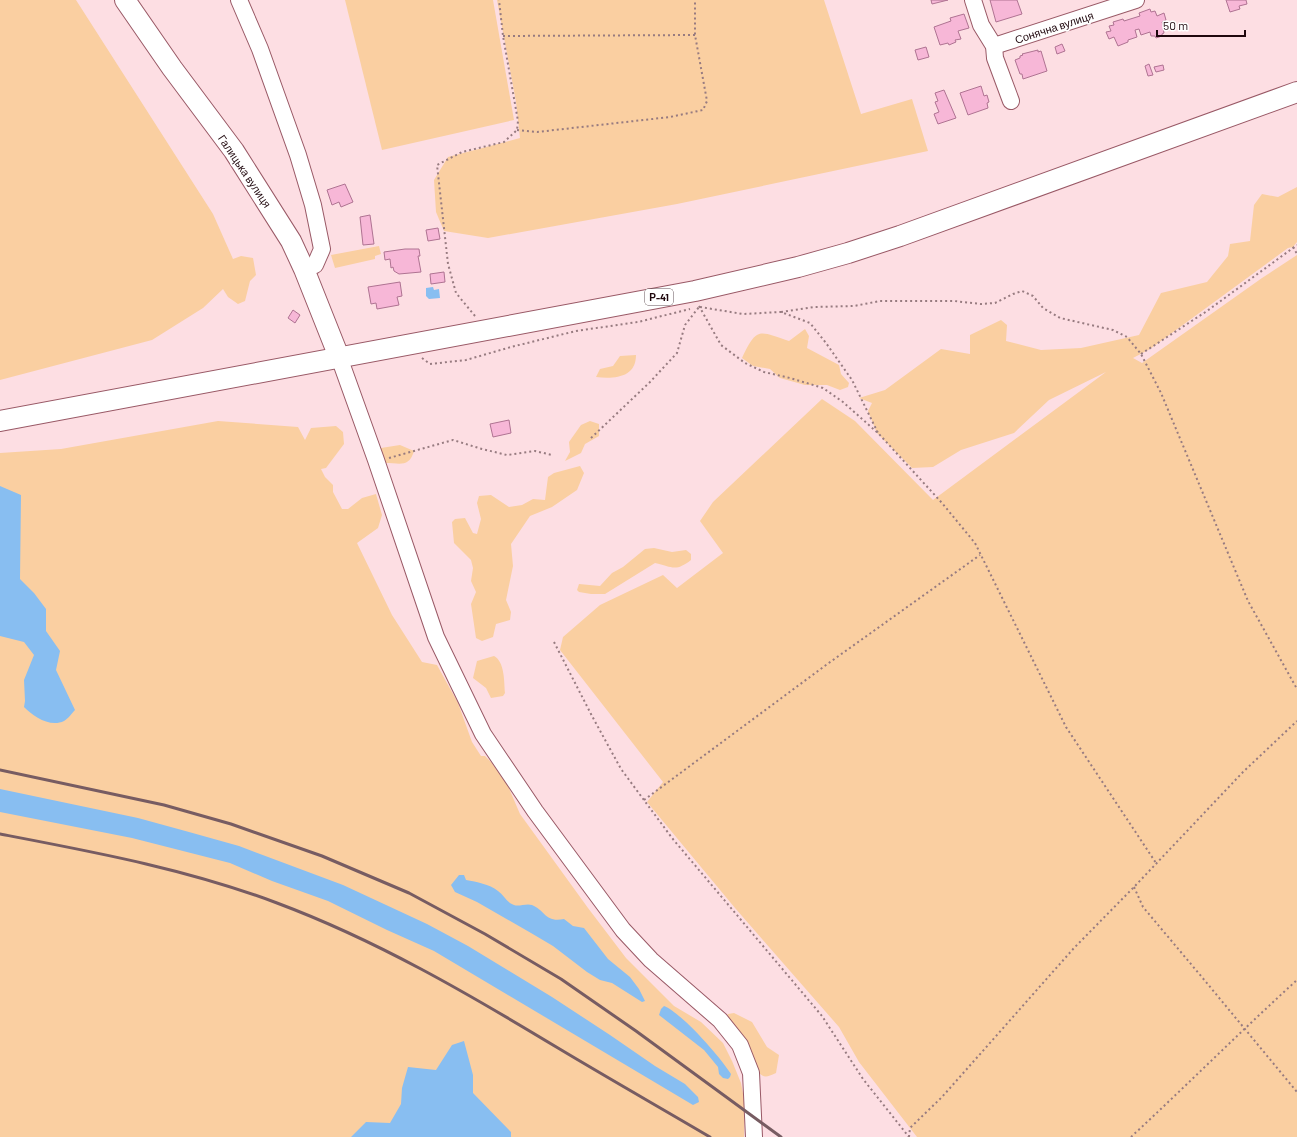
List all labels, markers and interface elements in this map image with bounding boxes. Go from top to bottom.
street label: Сонячна вулиця [1013,8,1095,46]
scale bar [1157,12,1245,38]
text: 50 m [1163,18,1188,32]
street label: Галицька вулиця [216,132,274,210]
road number: Р-41 [645,289,673,305]

